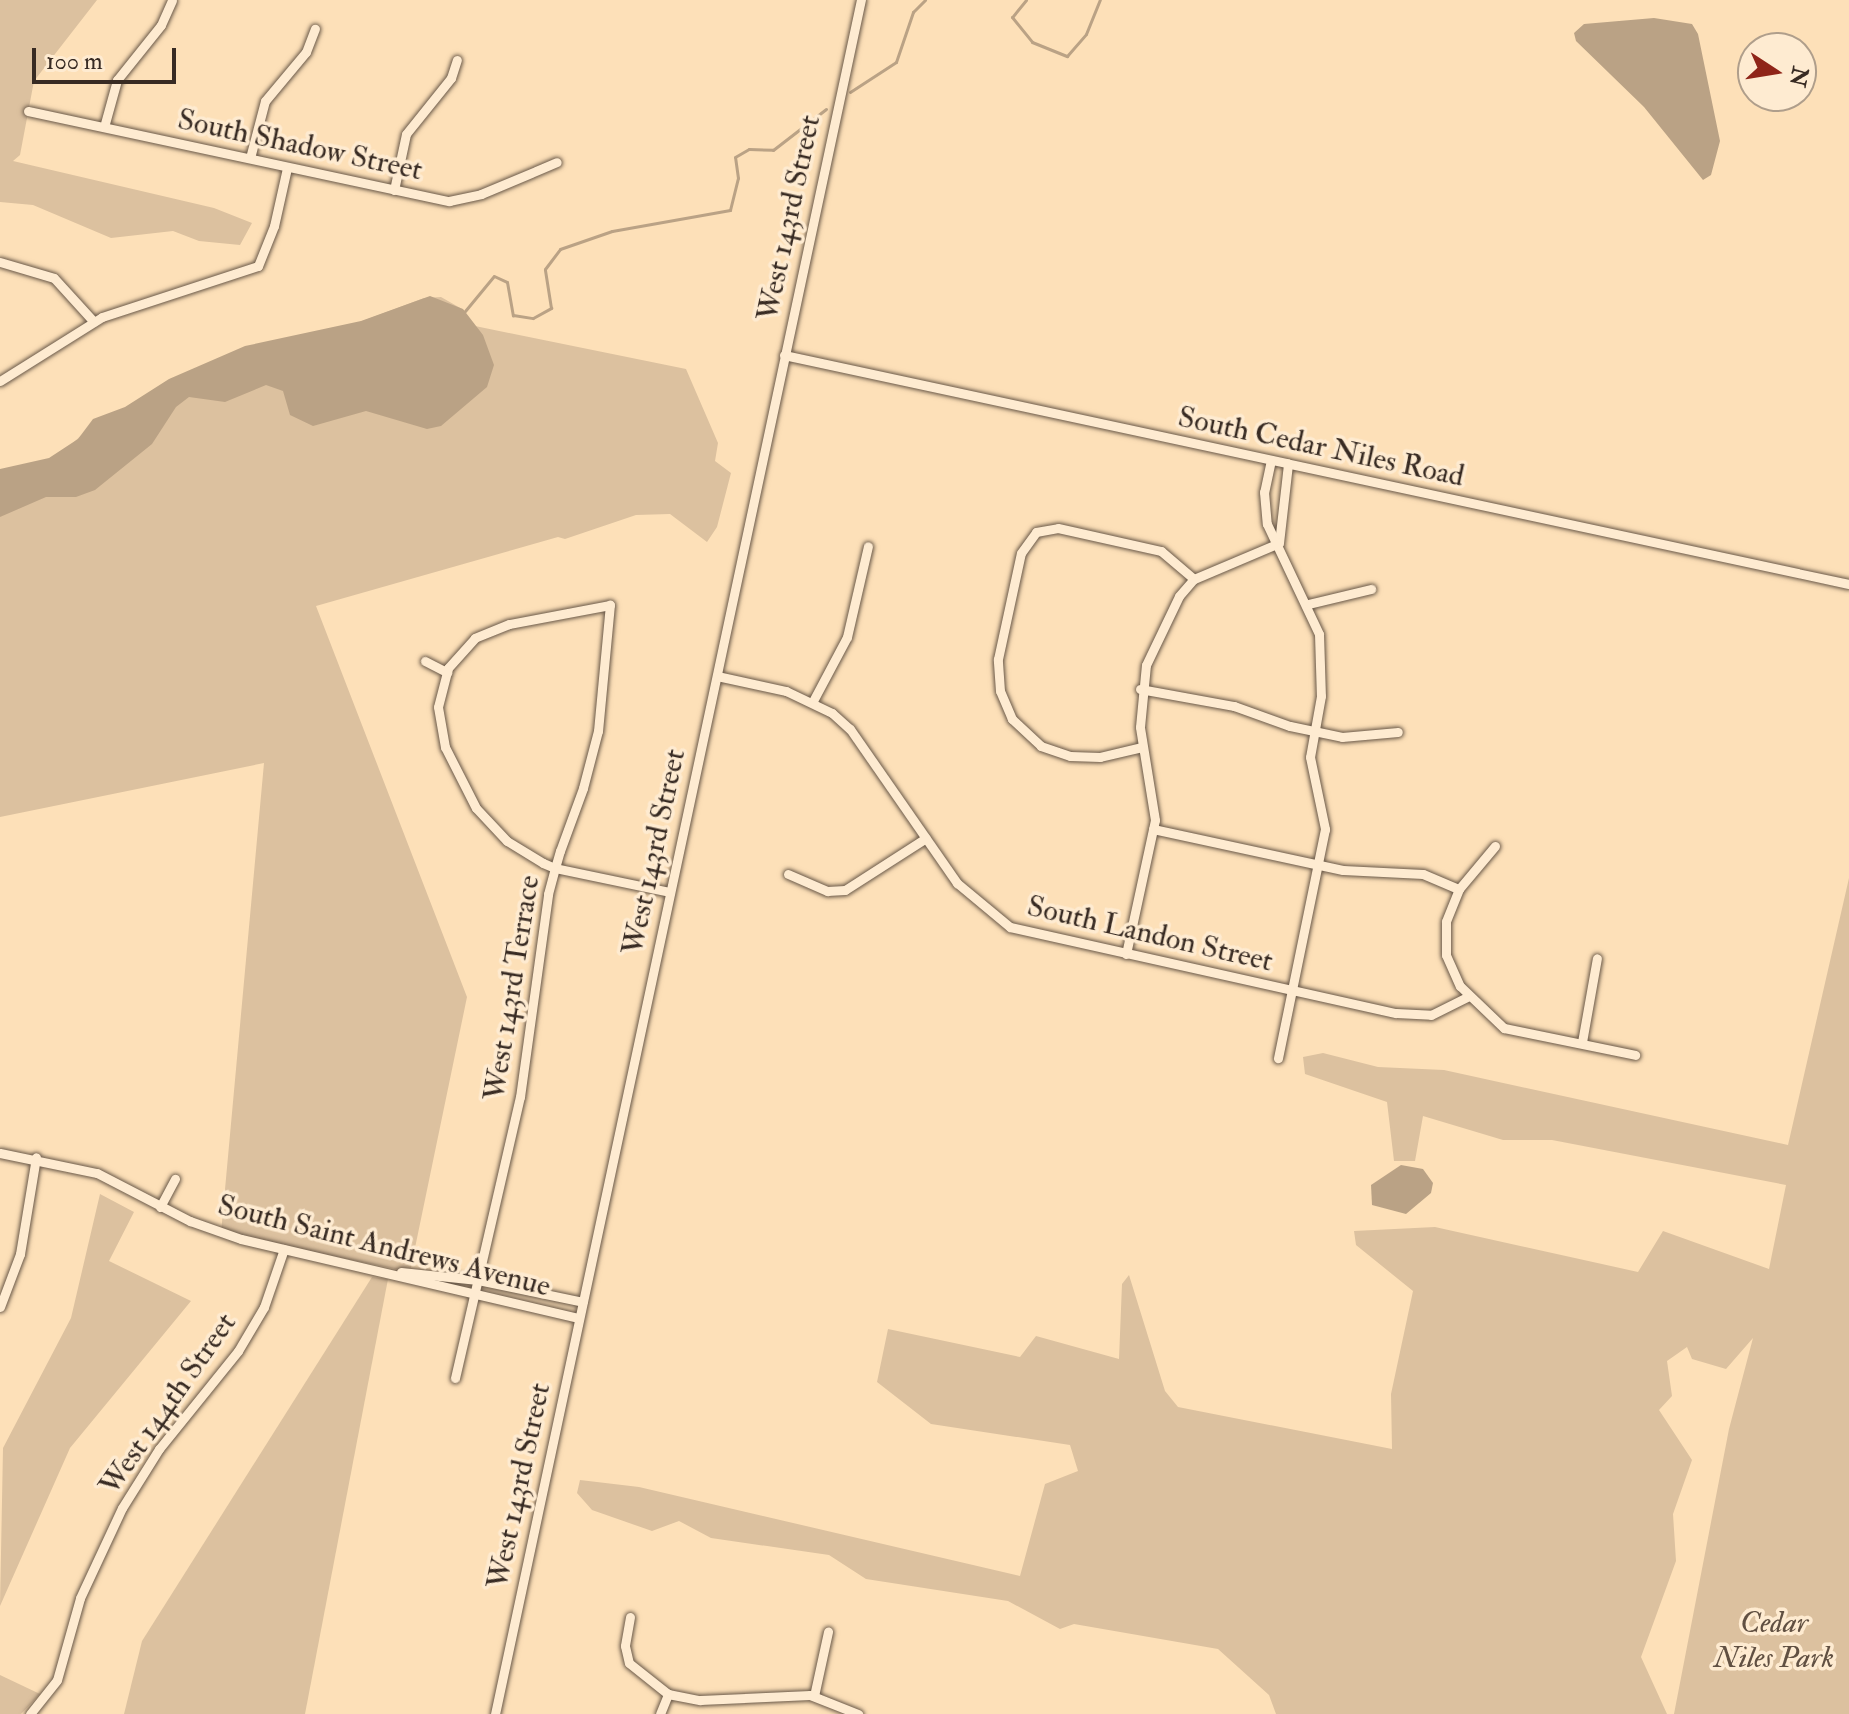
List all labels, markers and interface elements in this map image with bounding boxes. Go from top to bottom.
scale bar [36,32,180,82]
north arrow [1737,32,1817,112]
text: 100 m [46,46,103,77]
text: N [1783,64,1814,89]
street label: South Shadow Street [174,101,426,189]
street label: West 143rd Street [750,112,828,324]
street label: South Cedar Niles Road [1175,399,1467,495]
street label: West 143rd Street [615,746,693,958]
street label: West 143rd Terrace [476,873,548,1103]
street label: South Landon Street [1024,888,1276,980]
street label: South Saint Andrews Avenue [214,1187,554,1305]
street label: West 144th Street [92,1306,244,1502]
street label: West 143rd Street [480,1380,558,1592]
park label: Cedar Niles Park [1714,1605,1834,1676]

